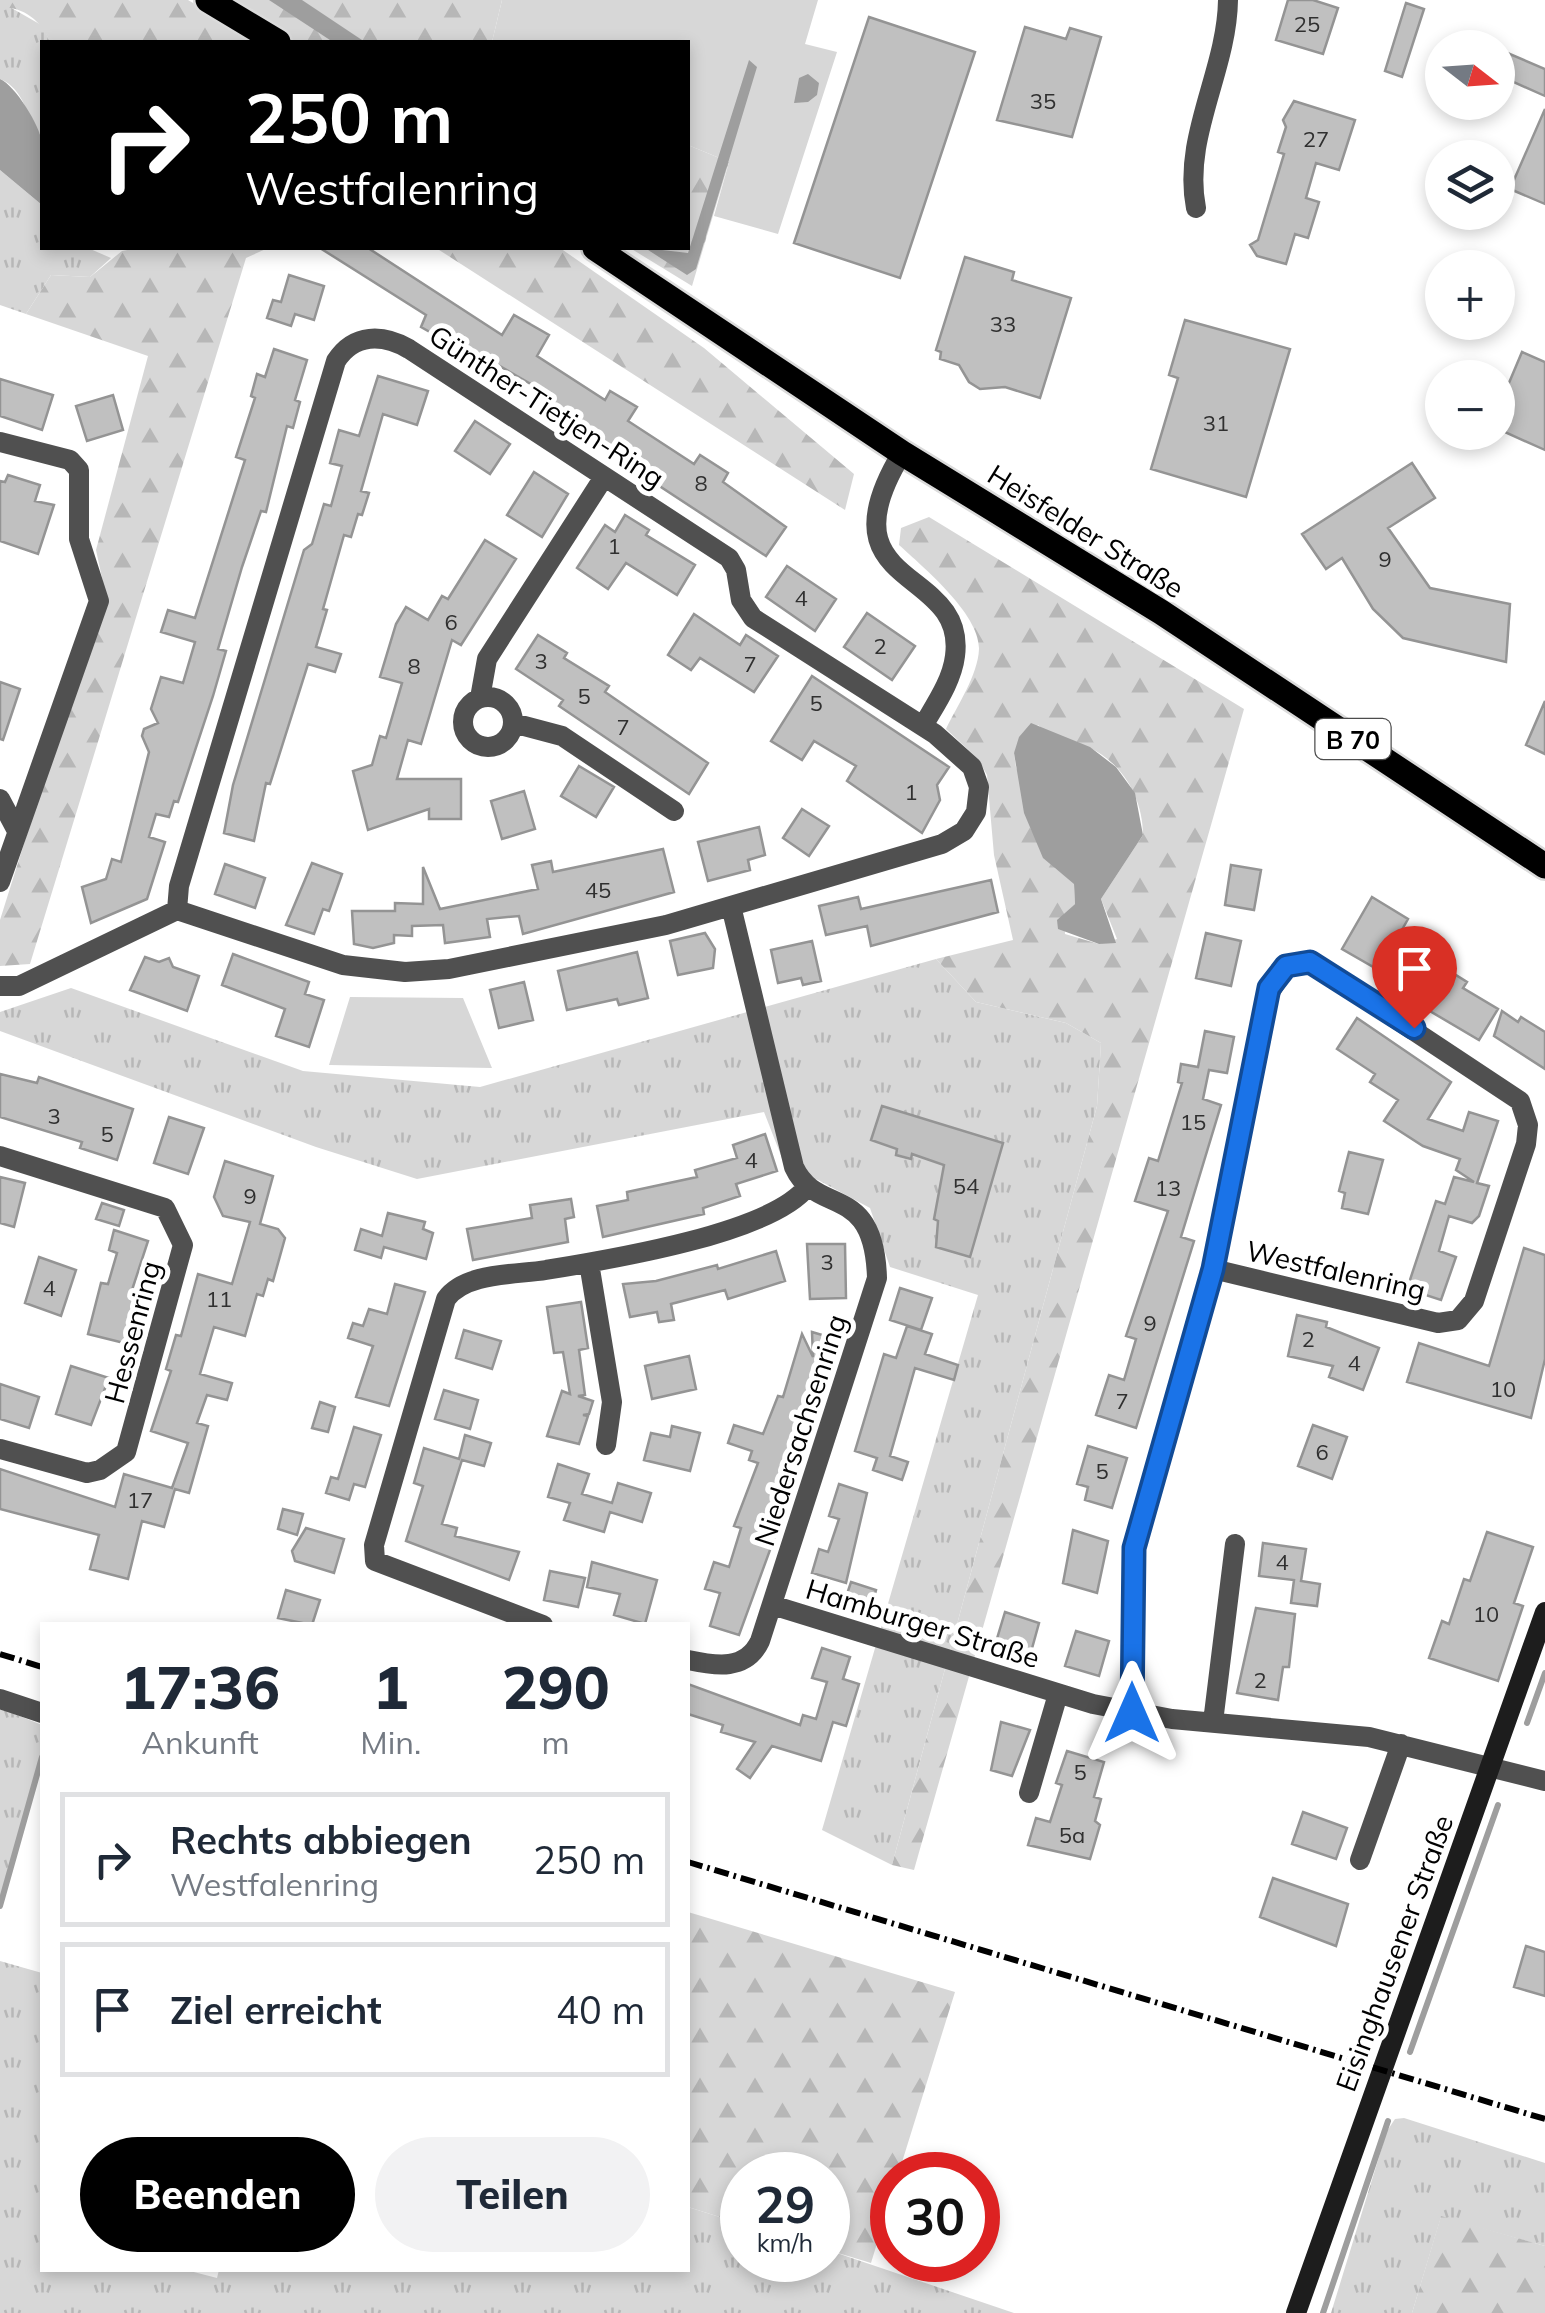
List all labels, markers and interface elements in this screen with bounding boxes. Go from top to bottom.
house number: 25 [1294,10,1320,38]
north arrow [1425,30,1515,120]
map controls [1425,30,1515,450]
text: 250 m [245,73,453,161]
icon: right [80,80,210,210]
house number: 35 [1030,87,1056,115]
house number: 27 [1303,125,1329,153]
button: layers [1425,140,1515,230]
text: Westfalenring [245,160,539,216]
button: + [1425,250,1515,340]
house number: 33 [990,310,1016,338]
street label: Günther-Tietjen-Ring [423,317,671,495]
button: − [1425,360,1515,450]
house number: 31 [1203,409,1229,437]
street label: Heisfelder Straße [981,457,1191,605]
house number: 8 [694,469,708,497]
house number: 1 [607,532,621,560]
house number: 9 [1378,545,1392,573]
house number: 4 [794,584,808,612]
house number: 6 [444,608,458,636]
house number: 2 [873,632,887,660]
house number: 3 [534,647,548,675]
house number: 7 [743,650,757,678]
house number: 8 [407,652,421,680]
house number: 5 [577,682,591,710]
house number: 5 [809,689,823,717]
house number: 7 [616,713,630,741]
road number: B 70 [1316,719,1390,759]
house number: 1 [904,778,918,806]
house number: 45 [585,876,611,904]
pin [1372,926,1457,1029]
icon: arrive [1387,941,1442,996]
house number: 3 [47,1102,61,1130]
house number: 15 [1180,1108,1206,1136]
house number: 5 [100,1120,114,1148]
house number: 4 [744,1146,758,1174]
house number: 54 [953,1172,979,1200]
house number: 13 [1155,1174,1181,1202]
house number: 9 [243,1182,257,1210]
street label: Westfalenring [1243,1232,1429,1308]
house number: 3 [820,1248,834,1276]
street label: Hessenring [96,1257,168,1407]
house number: 4 [42,1274,56,1302]
house number: 11 [206,1285,232,1313]
house number: 9 [1143,1309,1157,1337]
street label: Niedersachsenring [746,1310,854,1550]
house number: 2 [1301,1325,1315,1353]
house number: 4 [1347,1349,1361,1377]
house number: 10 [1490,1375,1516,1403]
house number: 7 [1115,1387,1129,1415]
house number: 6 [1315,1438,1329,1466]
house number: 5 [1095,1457,1109,1485]
house number: 17 [127,1486,153,1514]
house number: 4 [1275,1548,1289,1576]
street label: Hamburger Straße [802,1571,1044,1675]
house number: 10 [1473,1600,1499,1628]
text: 17:36 [120,1649,280,1724]
text: 1 [373,1649,409,1724]
text: 290 [502,1649,610,1724]
position arrow [1080,1661,1184,1765]
house number: 2 [1253,1666,1267,1694]
text: Ankunft [142,1722,259,1762]
text: Min. [360,1722,421,1762]
text: m [542,1722,570,1762]
house number: 5 [1073,1758,1087,1786]
street label: Eisinghausener Straße [1328,1810,1460,2096]
text: Rechts abbiegen [170,1816,472,1864]
house number: 5a [1059,1821,1085,1849]
icon: right [85,1832,140,1887]
text: 250 m [533,1836,645,1884]
text: Westfalenring [170,1864,379,1904]
icon: arrive [85,1982,140,2037]
text: Ziel erreicht [170,1986,382,2034]
text: 40 m [556,1986,645,2034]
button: Beenden [80,2137,355,2252]
button: Teilen [375,2137,650,2252]
speed limit sign: 30 [870,2152,1000,2282]
text: 29 [755,2173,815,2236]
text: km/h [757,2227,813,2258]

